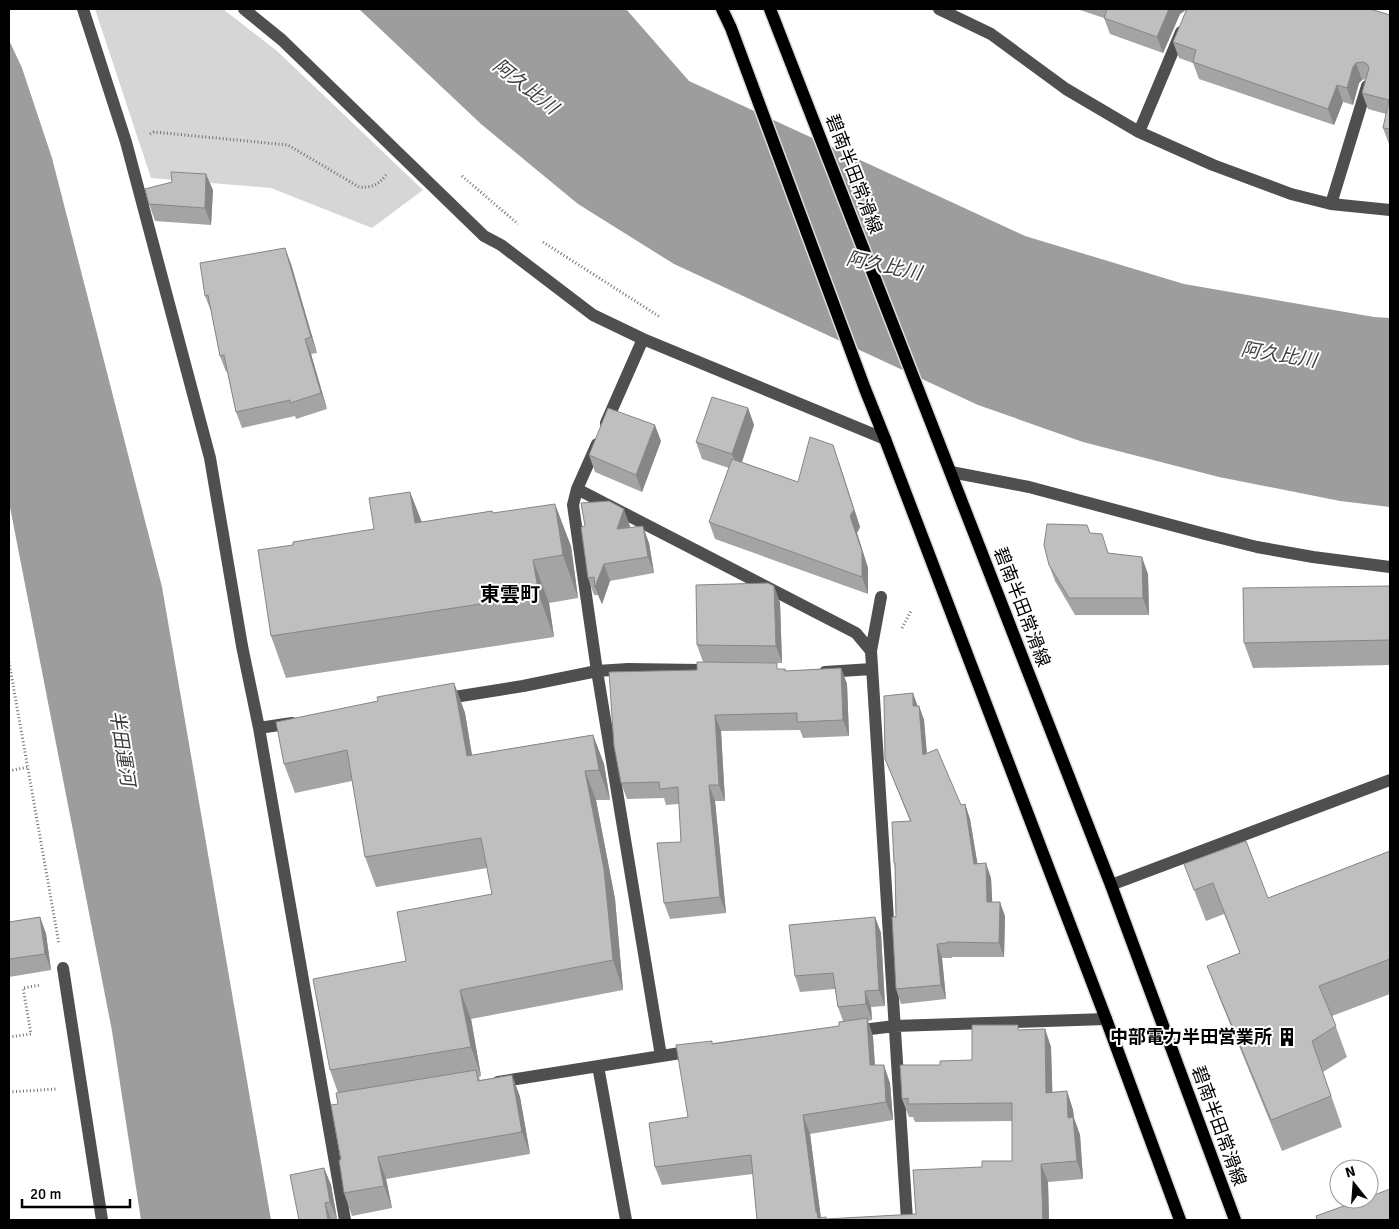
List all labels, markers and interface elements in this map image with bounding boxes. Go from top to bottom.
water label: 阿久比川 [488,54,564,121]
street label: 碧南半田常滑線 [821,111,887,237]
water label: 阿久比川 [844,246,925,286]
water label: 阿久比川 [1239,337,1320,373]
street label: 碧南半田常滑線 [989,544,1055,670]
district label: 東雲町 [480,582,540,607]
water label: 半田運河 [104,709,140,792]
place label: 中部電力半田営業所 [1110,1026,1272,1048]
building icon: 中部電力半田営業所 [1276,1026,1298,1048]
street label: 碧南半田常滑線 [1187,1063,1251,1189]
north arrow [1329,1159,1379,1209]
text: N [1343,1162,1357,1182]
scale bar [22,1176,130,1208]
text: 20 m [30,1185,61,1203]

